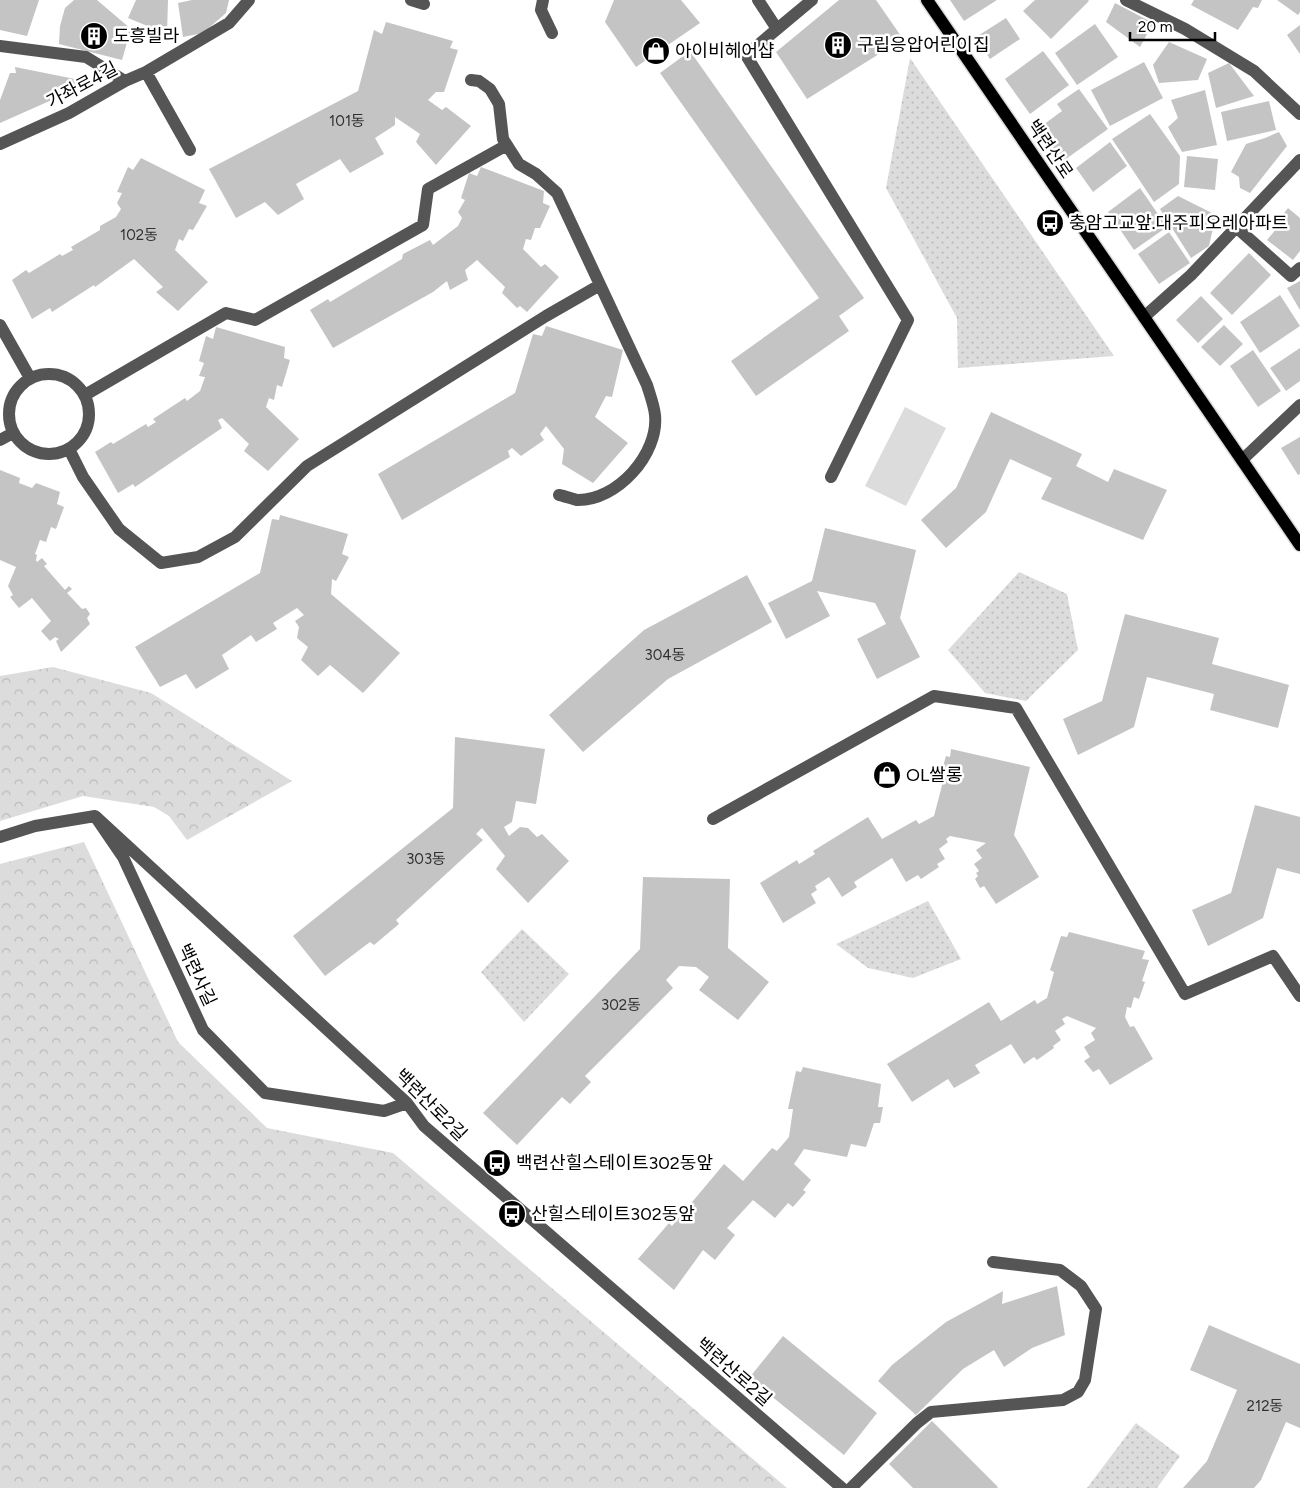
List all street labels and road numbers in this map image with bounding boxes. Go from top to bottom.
street label: 가좌로4길 [43,57,121,113]
street label: 백련산로 [1022,115,1078,183]
street label: 백련사길 [173,940,221,1010]
street label: 백련산로2길 [390,1064,472,1146]
street label: 백련산로2길 [692,1333,776,1411]

